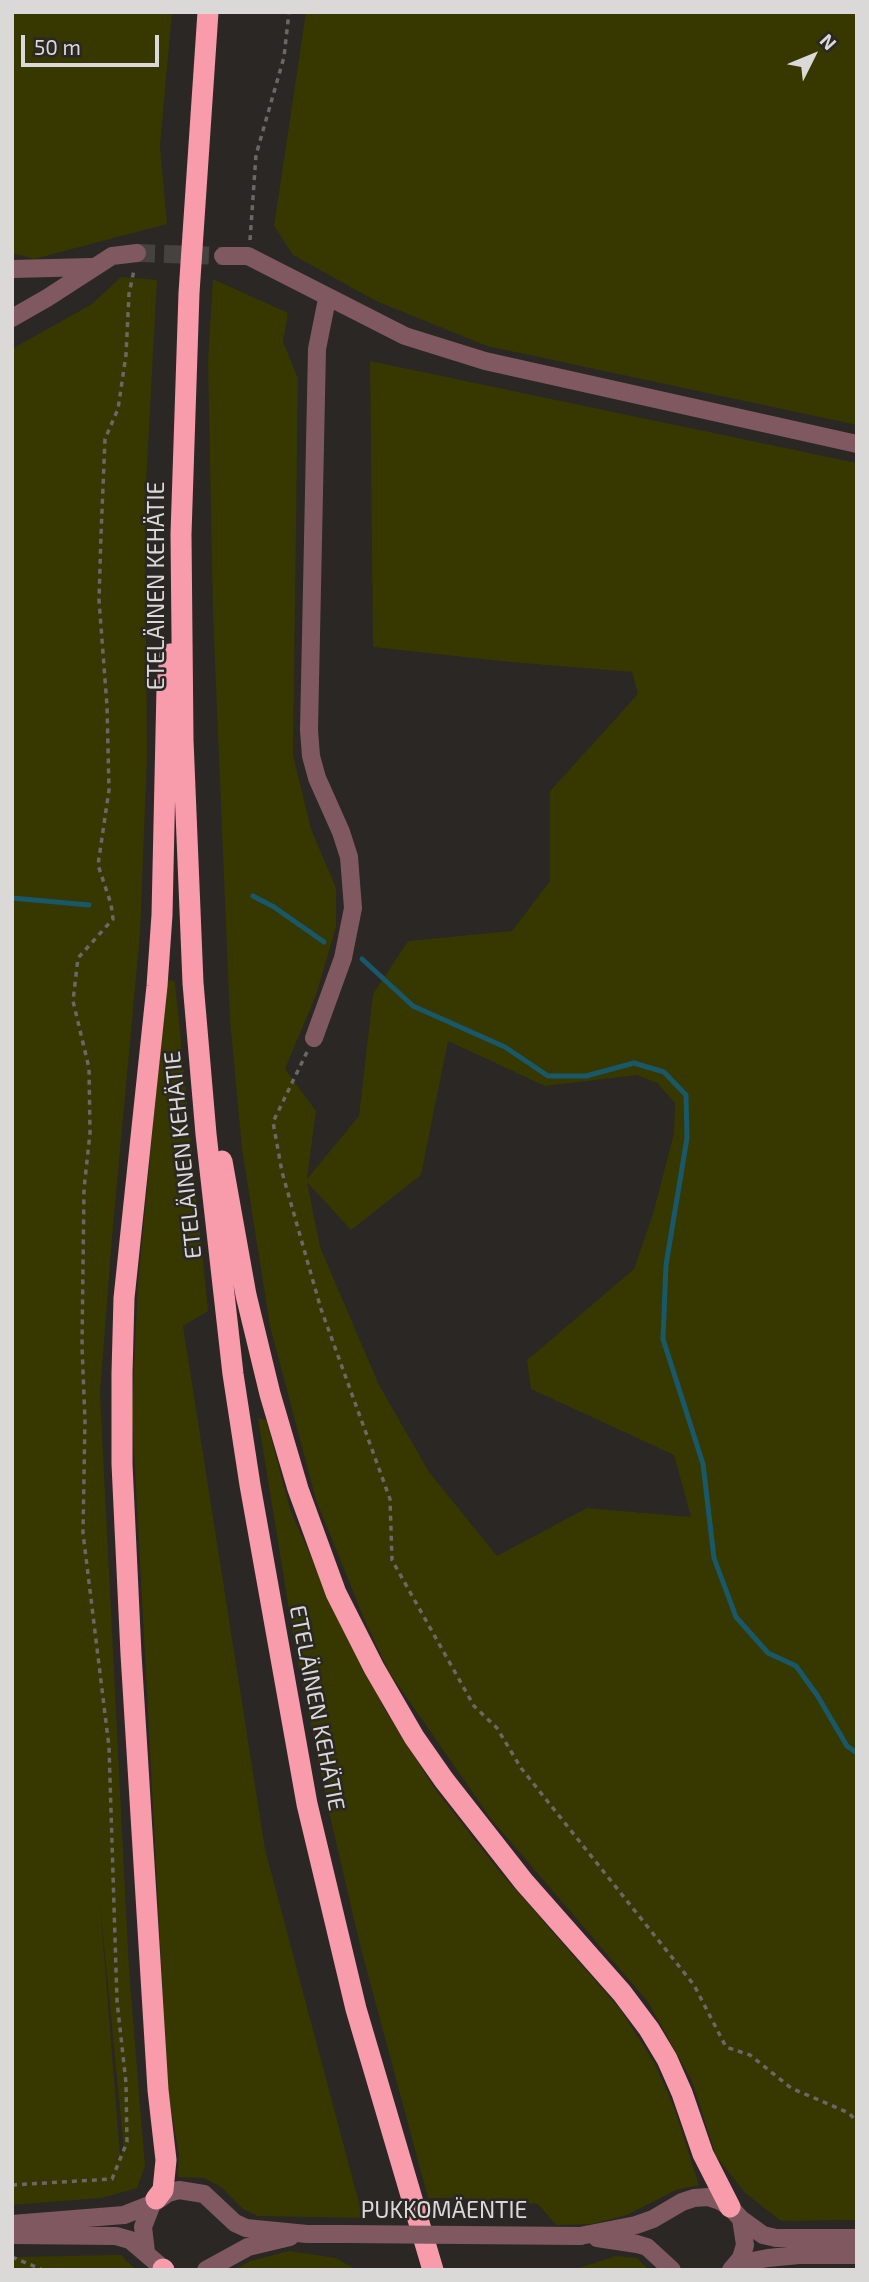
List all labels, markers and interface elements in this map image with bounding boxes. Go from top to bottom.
scale bar [24,21,163,65]
north arrow [778,21,848,91]
text: N [816,28,842,54]
text: 50 m [34,34,81,59]
street label: ETELÄINEN KEHÄTIE [142,482,170,690]
street label: ETELÄINEN KEHÄTIE [158,1050,208,1260]
street label: ETELÄINEN KEHÄTIE [284,1603,350,1813]
street label: PUKKOMÄENTIE [361,2196,527,2224]

